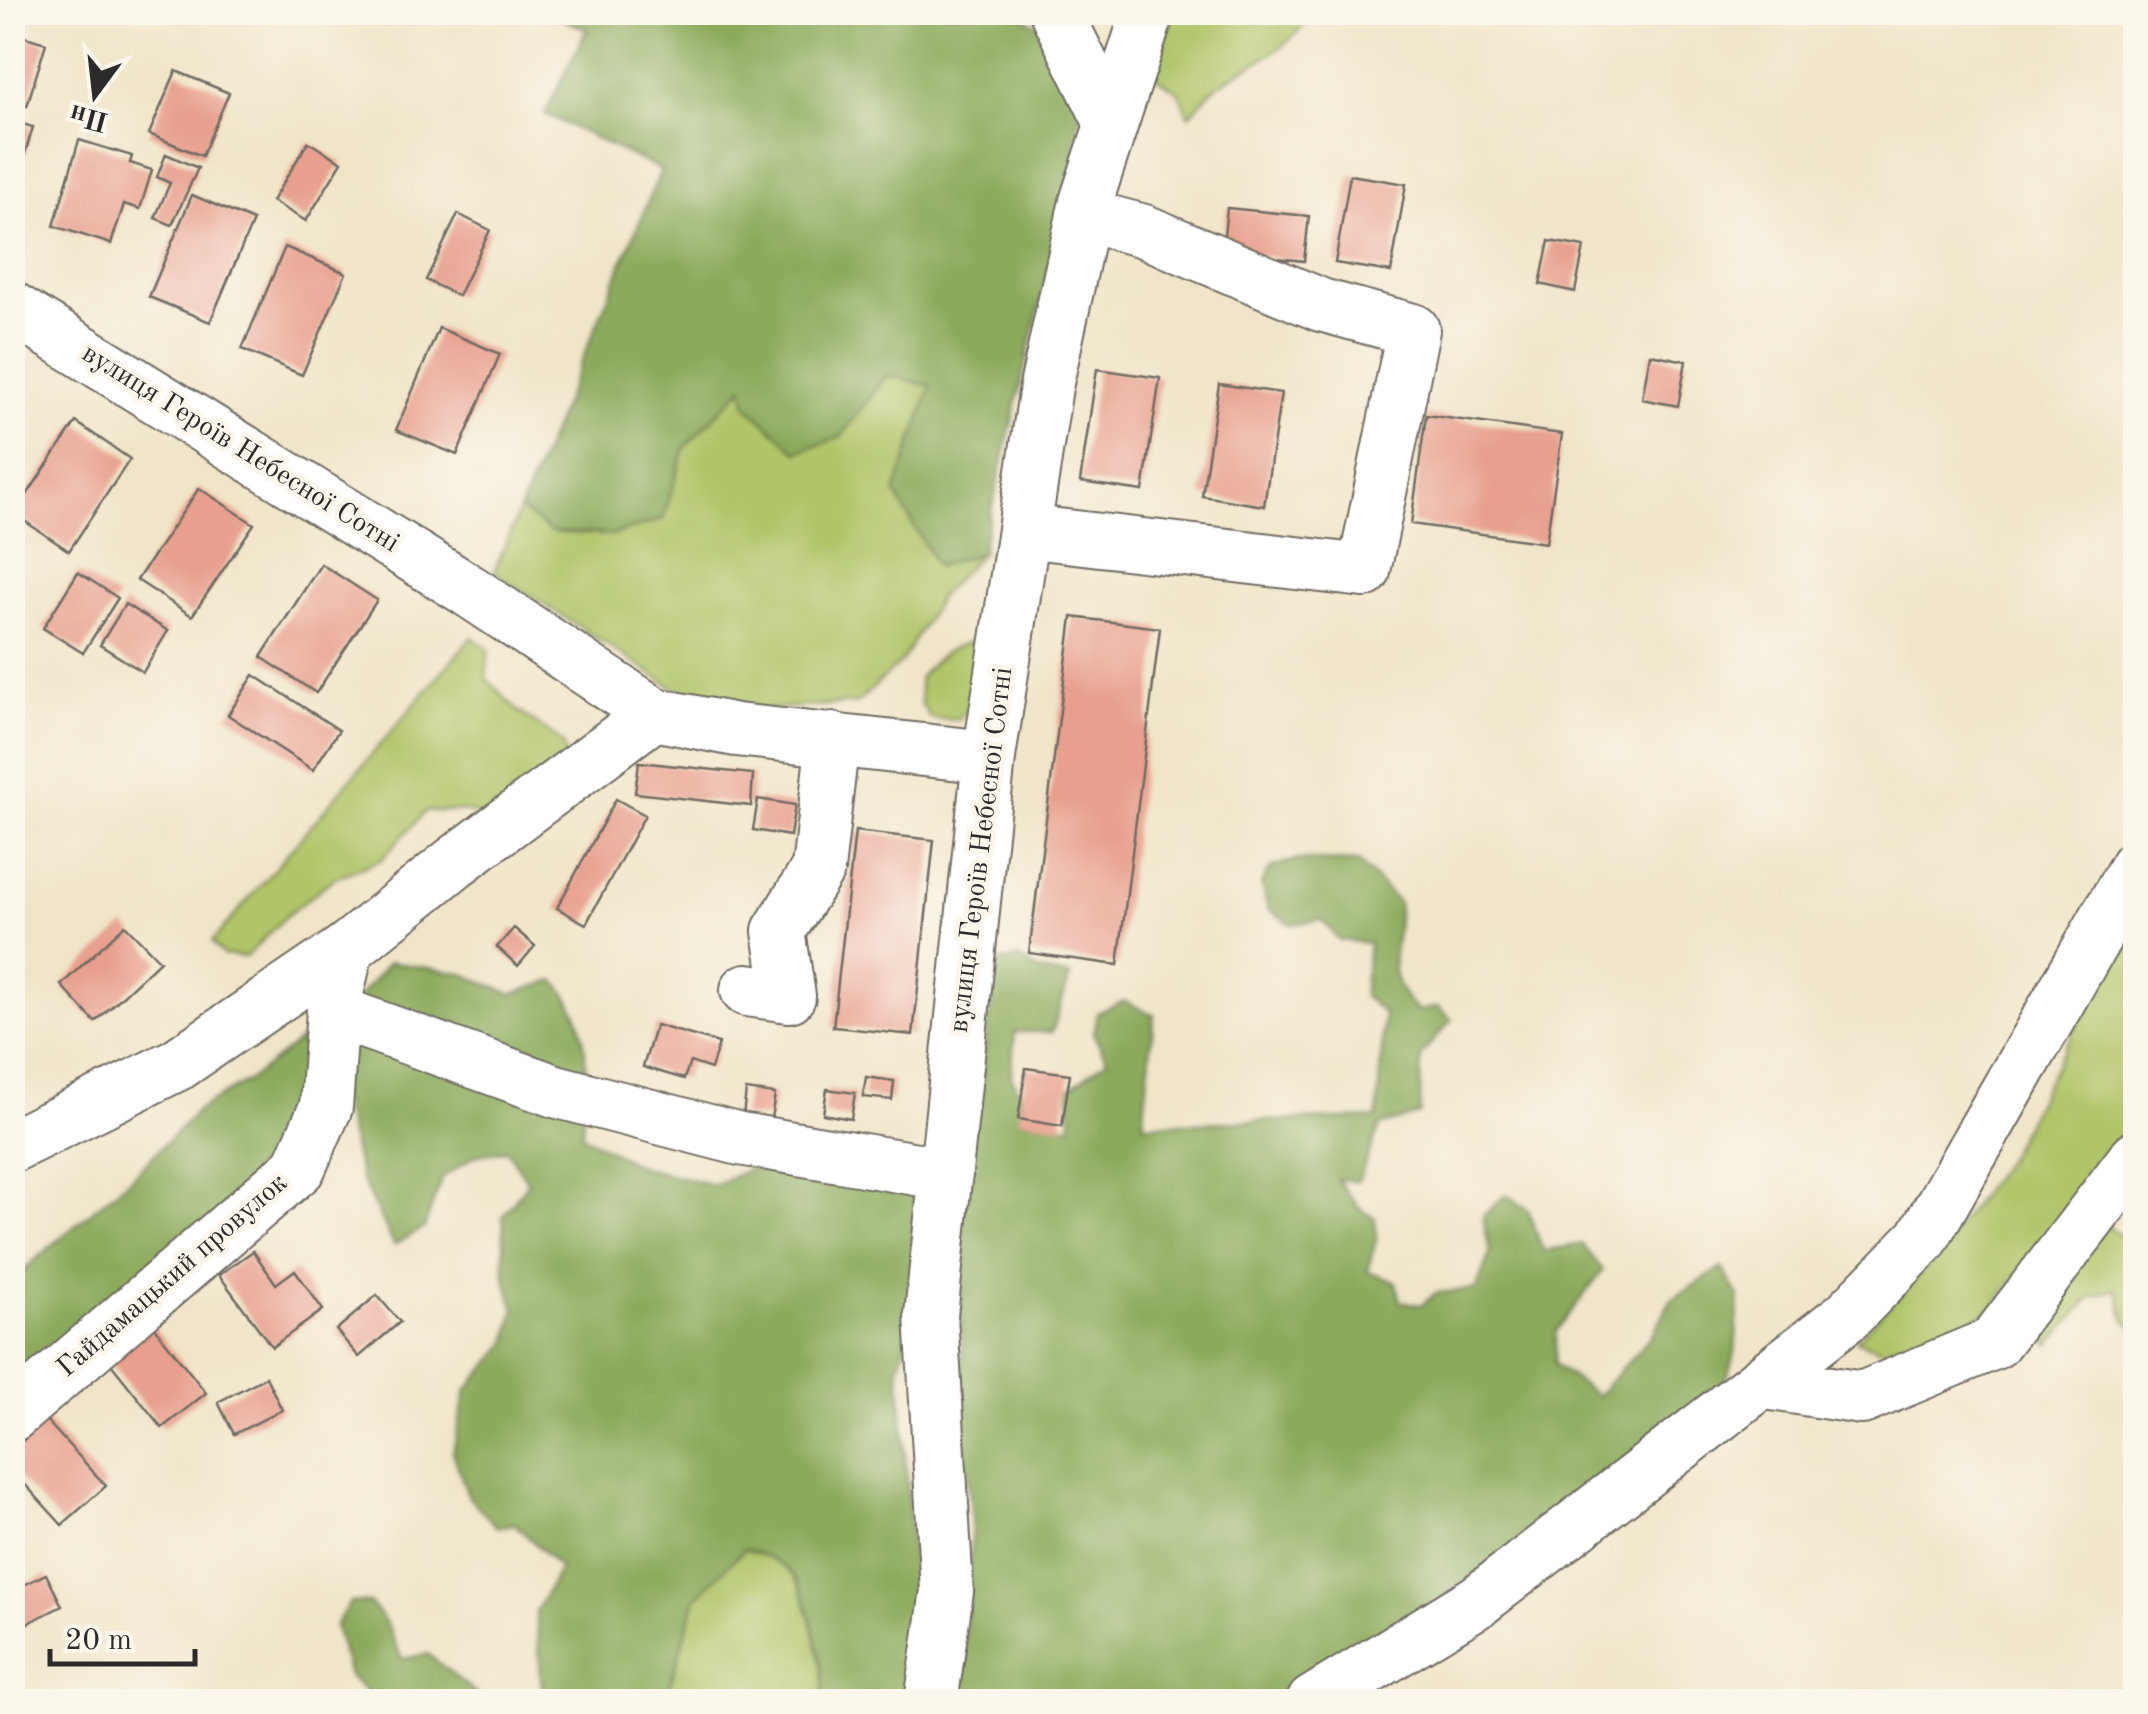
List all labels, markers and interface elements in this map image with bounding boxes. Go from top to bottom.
north arrow [45,45,145,145]
text: Пн [67,98,112,135]
street label: вулиця Героїв Небесної Сотні [77,340,403,558]
street label: вулиця Героїв Небесної Сотні [946,666,1018,1034]
street label: Гайдамацький провулок [53,1169,293,1383]
scale bar [50,1604,195,1666]
text: 20 m [65,1626,132,1656]

